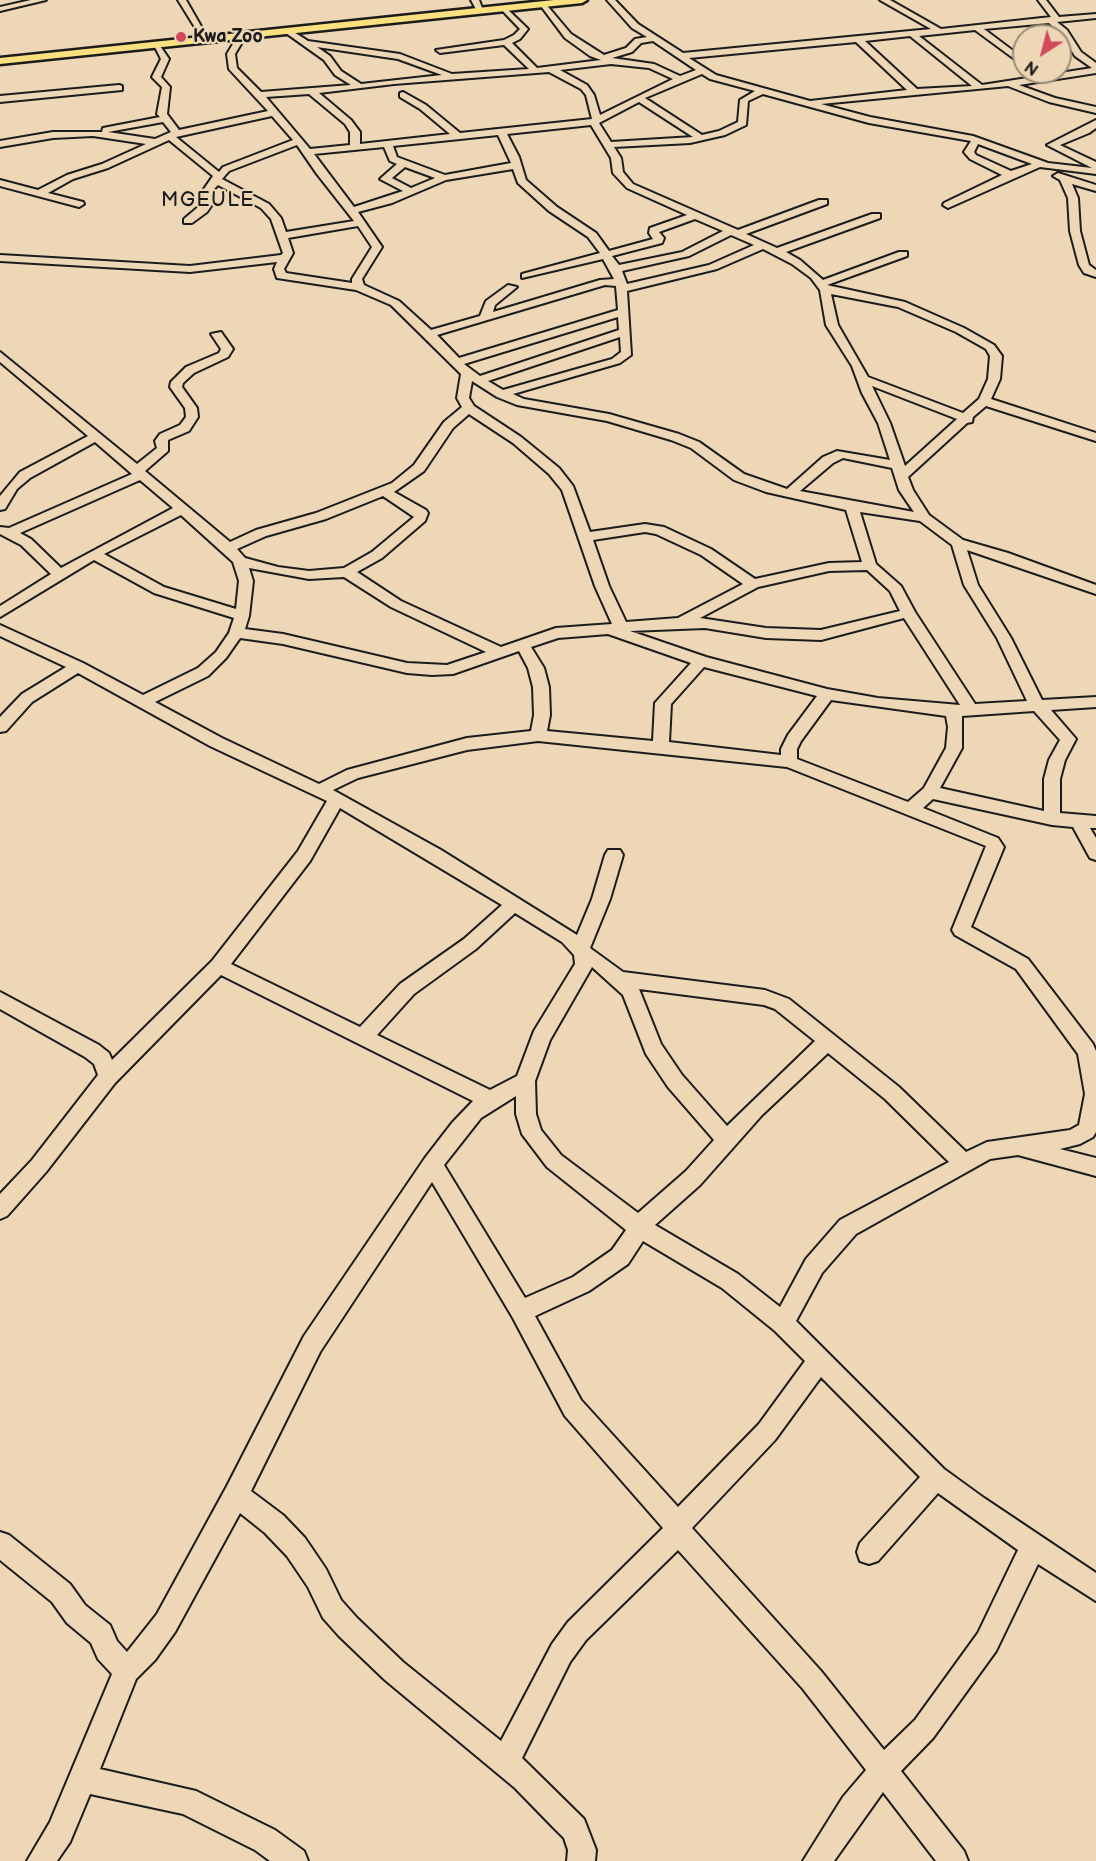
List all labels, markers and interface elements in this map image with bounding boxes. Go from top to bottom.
north arrow [1012,24,1072,84]
place label: Kwa Zoo [193,26,263,48]
marker: Kwa Zoo [174,30,188,44]
text: N [1022,56,1043,79]
district label: MGEULE [161,189,255,213]

